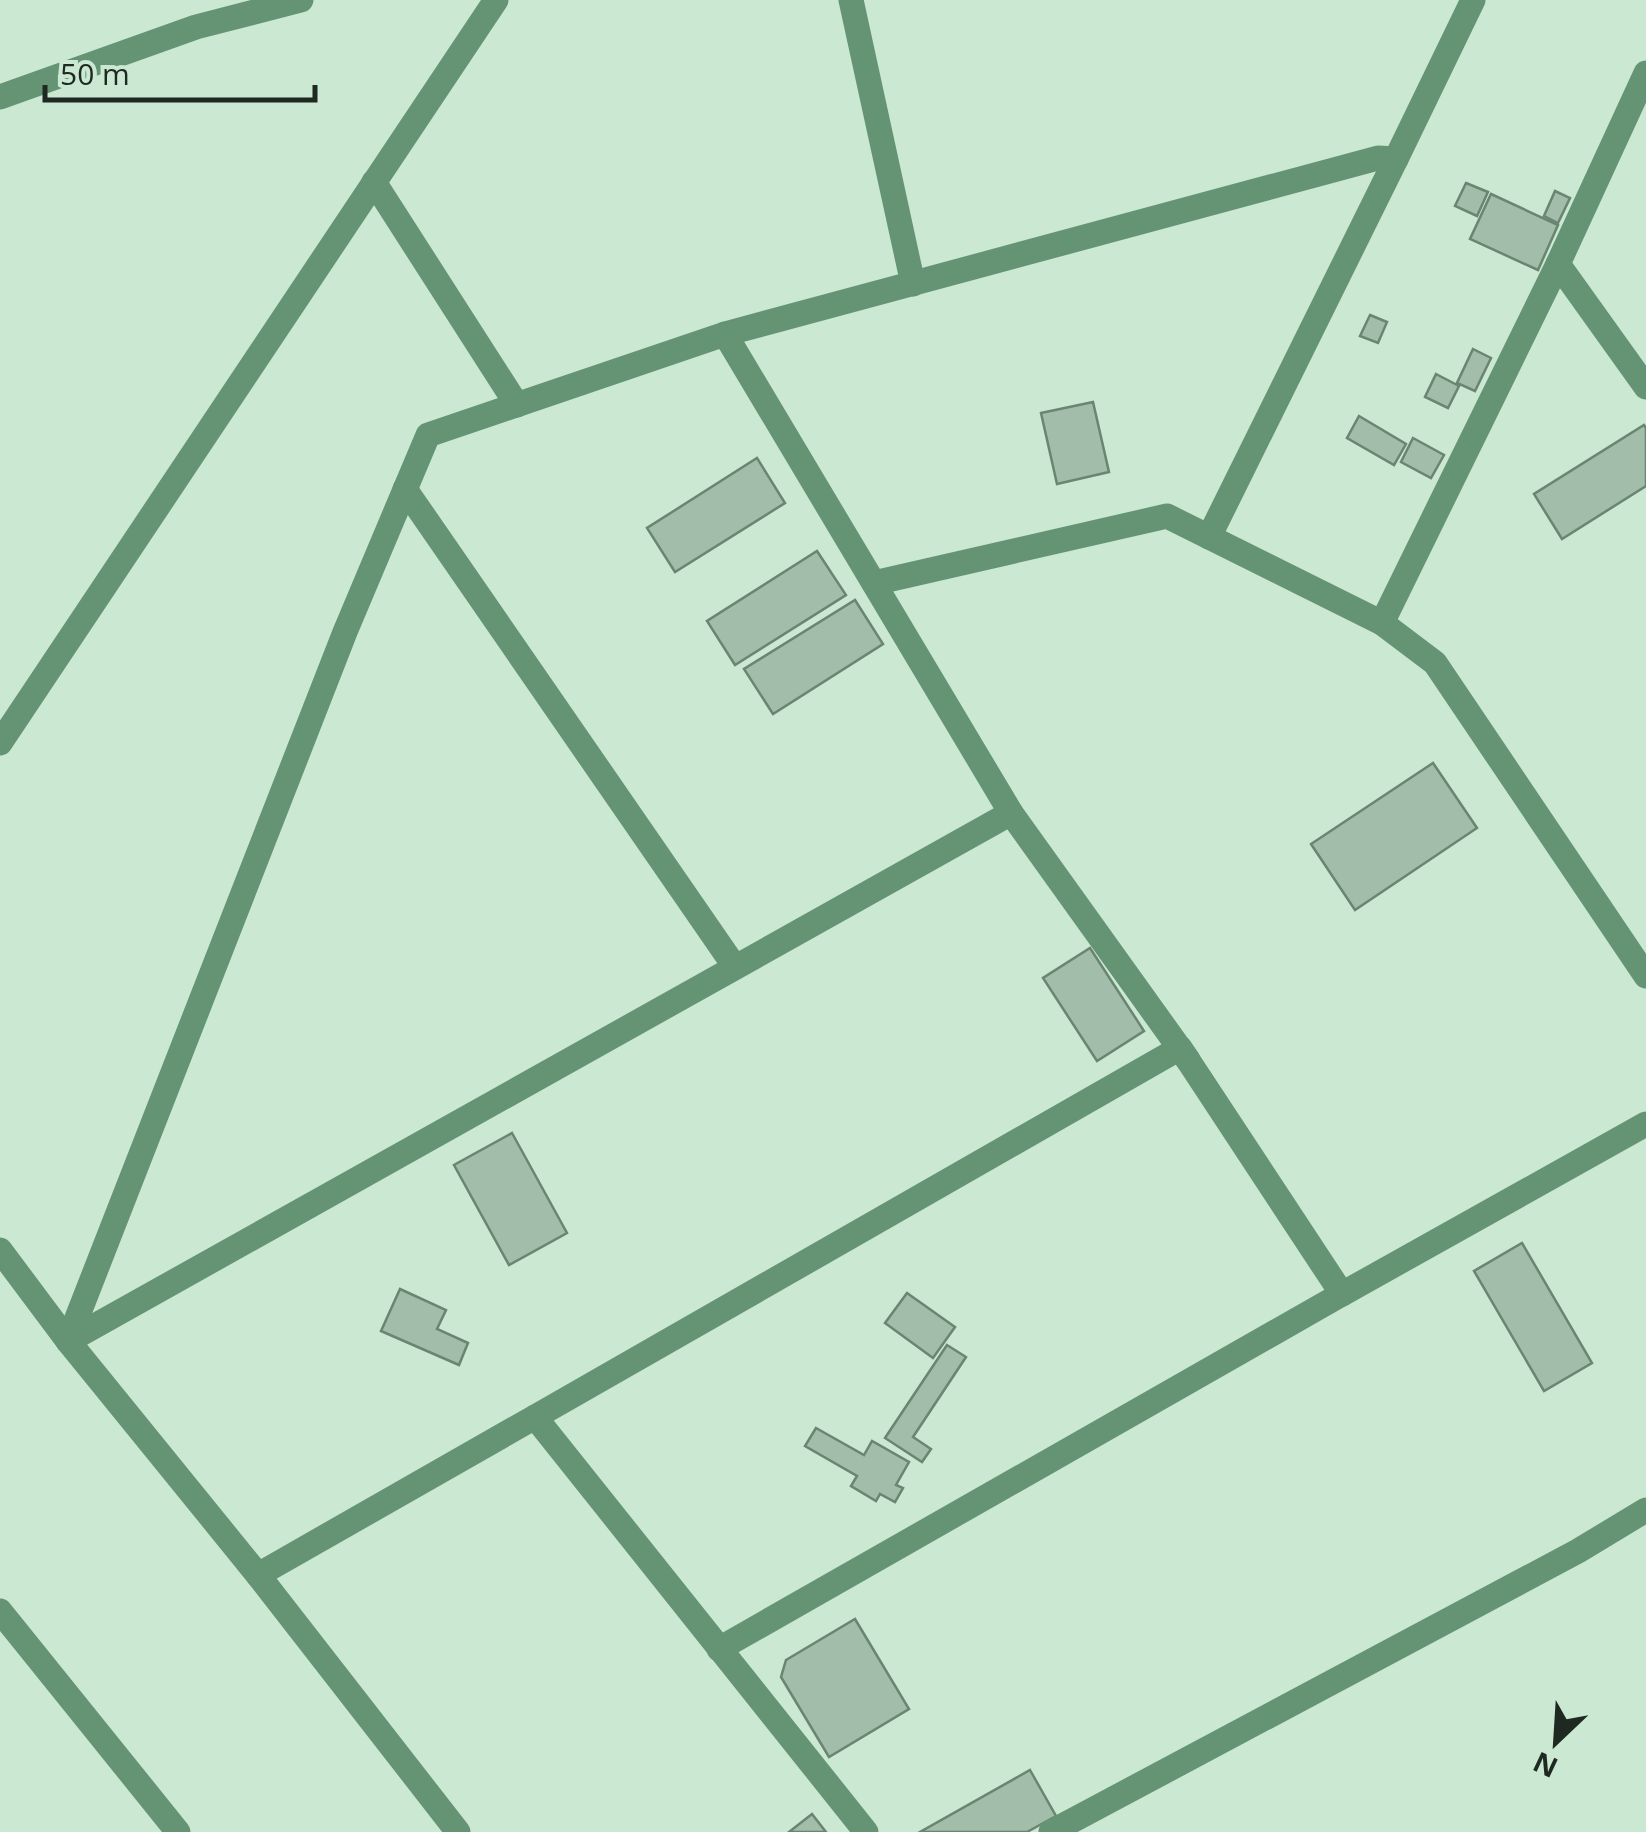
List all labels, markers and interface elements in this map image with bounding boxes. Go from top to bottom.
scale bar [45,40,315,102]
text: 50 m [60,53,130,94]
north arrow [1506,1692,1606,1792]
text: N [1527,1744,1563,1788]

